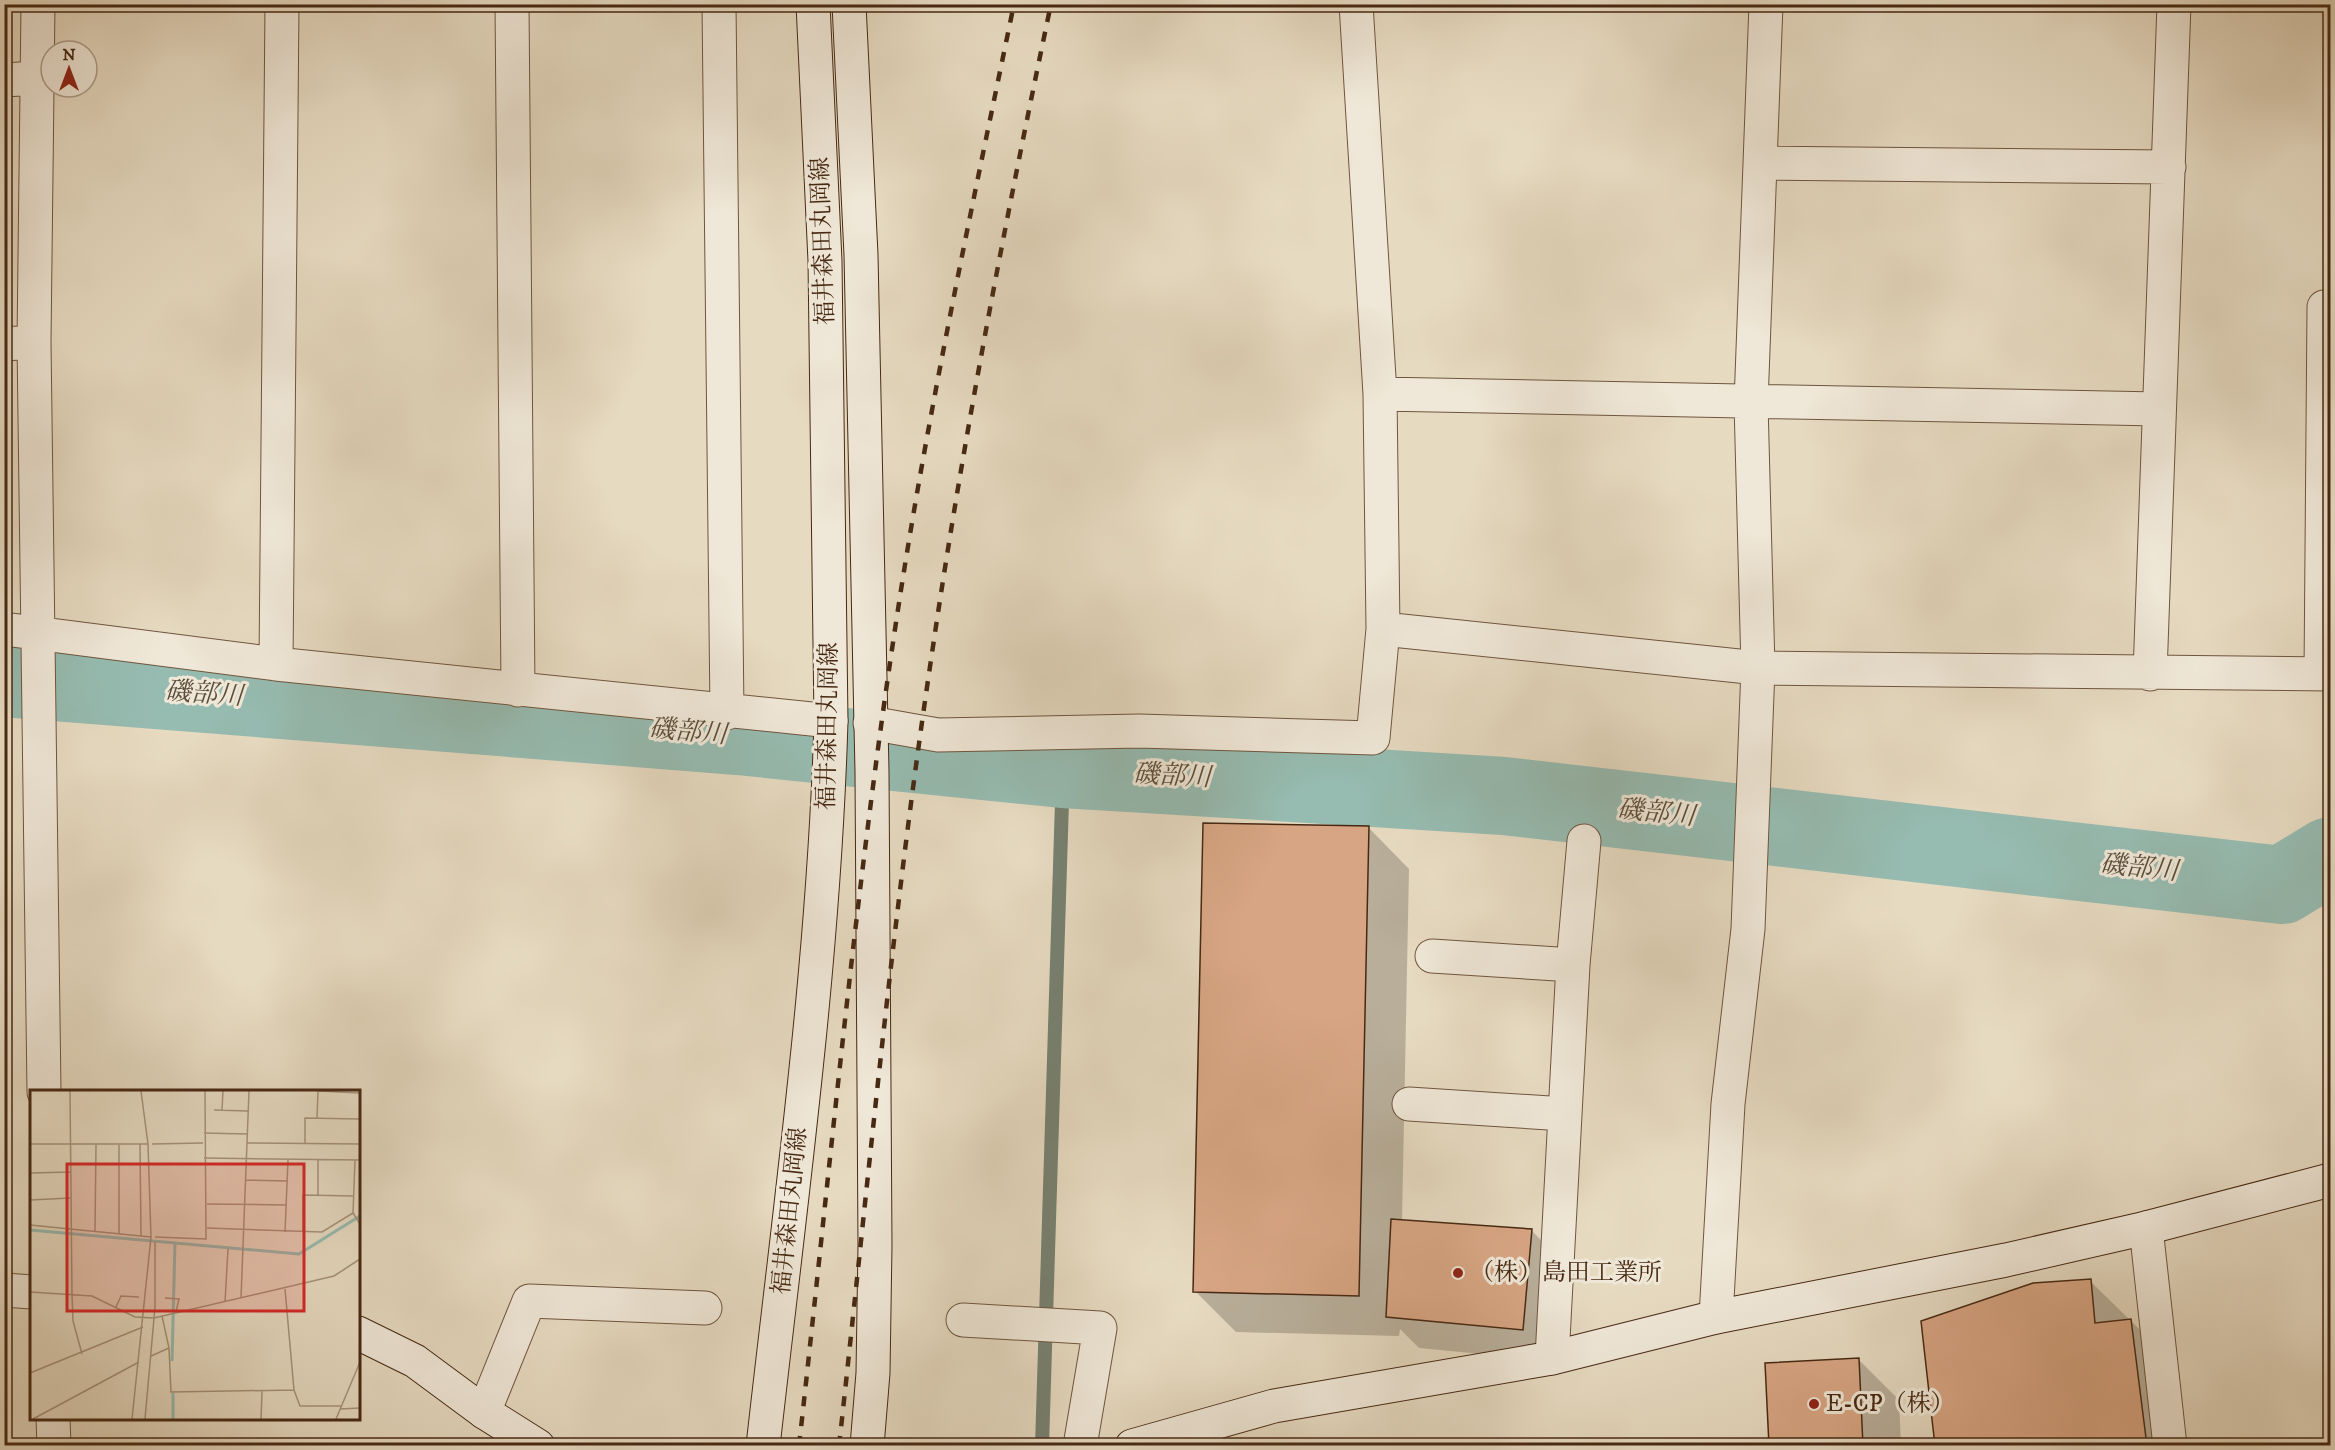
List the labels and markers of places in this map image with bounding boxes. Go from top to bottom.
place label: （株）島田工業所 [1470,1258,1662,1288]
marker: （株）島田工業所 [1451,1266,1465,1280]
place label: E-CP（株） [1826,1389,1955,1419]
marker: E-CP（株） [1807,1397,1821,1411]

